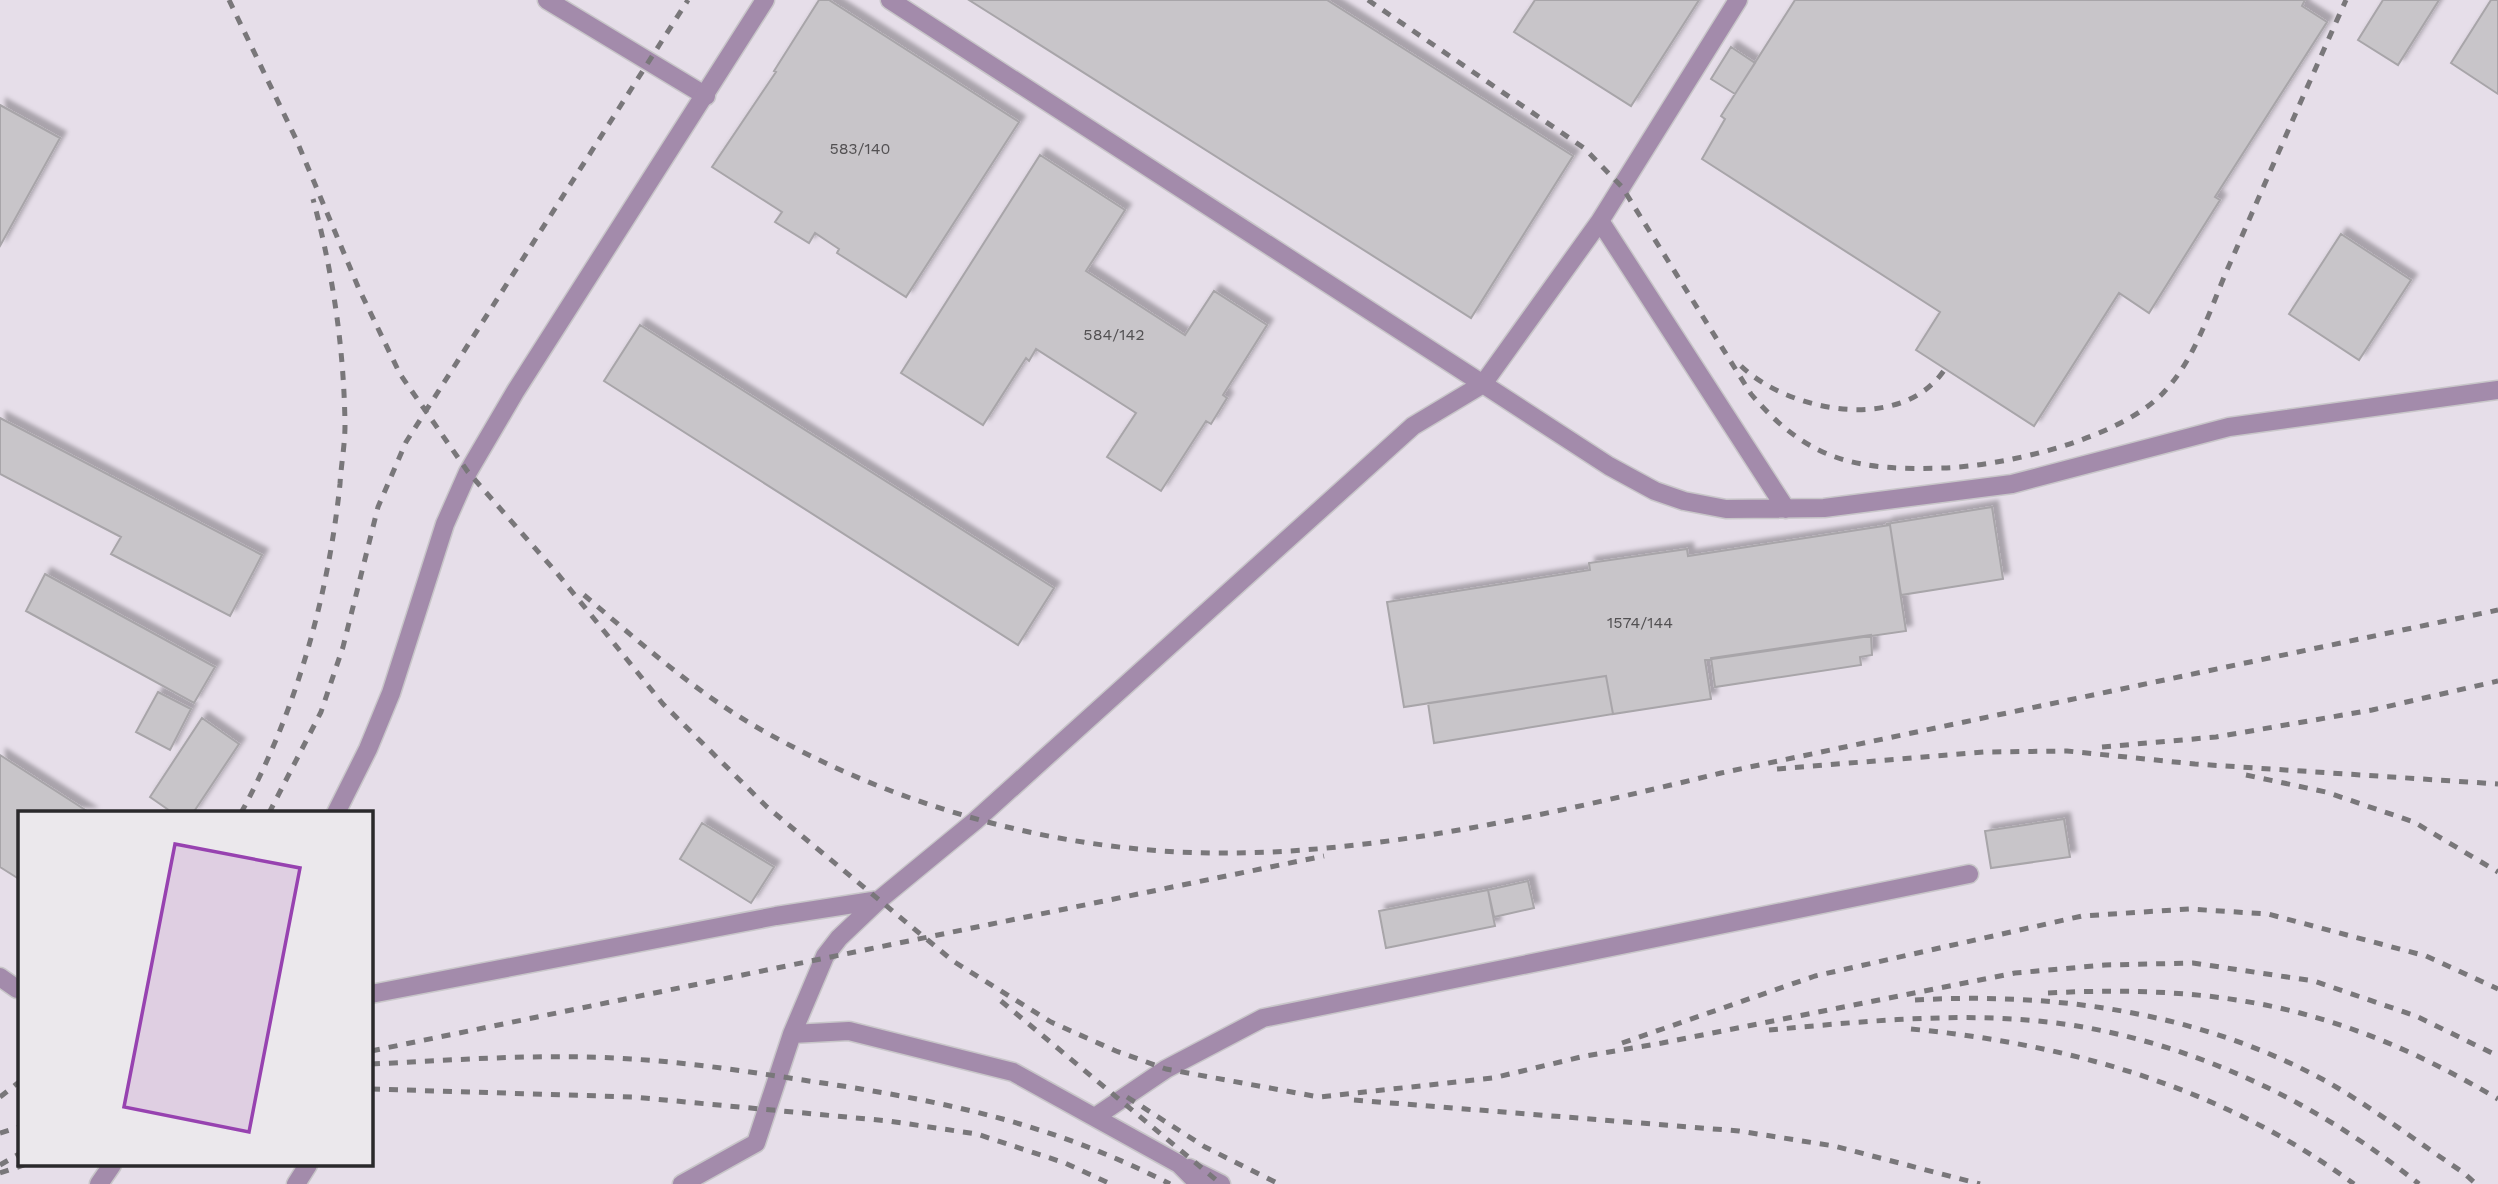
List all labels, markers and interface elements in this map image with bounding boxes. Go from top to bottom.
house number: 583/140 [829,139,891,158]
house number: 584/142 [1083,325,1145,344]
house number: 1574/144 [1607,613,1673,632]
inset map [18,811,373,1166]

